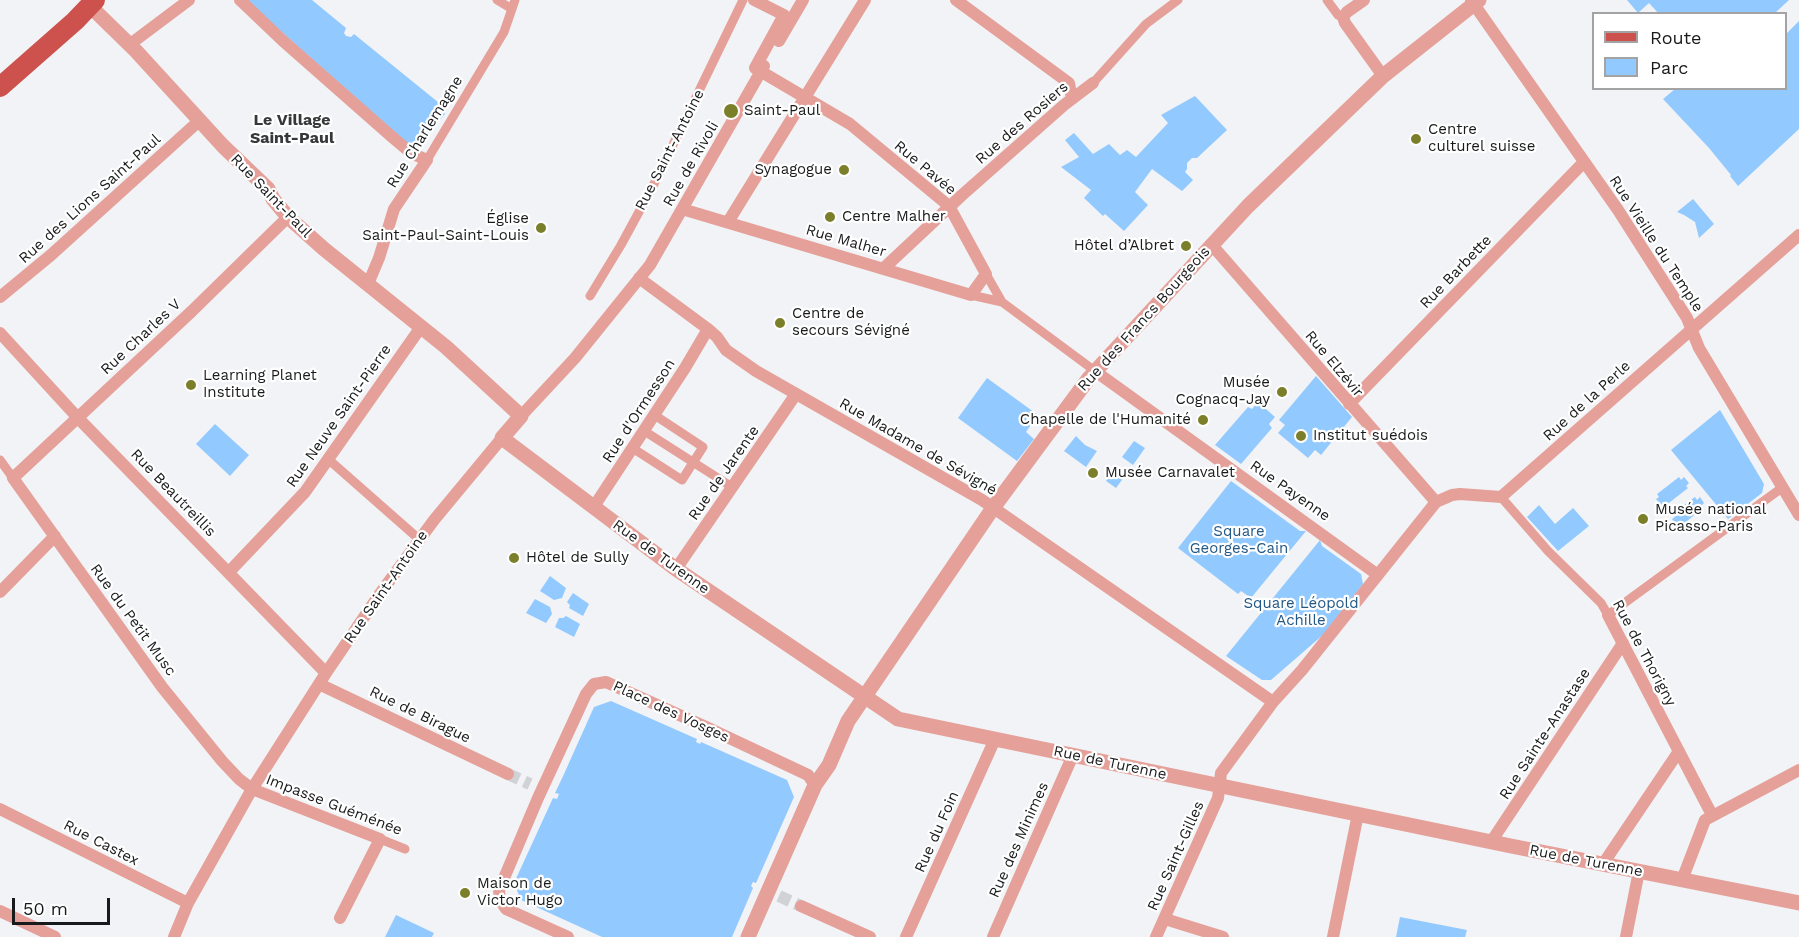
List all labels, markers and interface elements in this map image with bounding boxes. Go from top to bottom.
legend [1592,12,1787,90]
text: Route [1650,27,1702,48]
text: Parc [1650,57,1688,78]
street label: Rue Charlemagne [383,73,467,191]
street label: Rue des Rosiers [972,78,1072,168]
street label: Rue Saint-Antoine [632,86,708,214]
marker: Saint-Paul [722,102,740,120]
place label: Saint-Paul [744,102,820,120]
district label: Le Village Saint-Paul [250,110,334,148]
street label: Rue de Rivoli [659,118,723,210]
place label: Centre culturel suisse [1428,121,1535,156]
street label: Rue des Lions Saint-Paul [15,131,165,267]
marker: Centre culturel suisse [1409,132,1423,146]
street label: Rue Pavée [890,137,960,199]
street label: Rue Saint-Paul [227,150,315,242]
place label: Synagogue [754,161,832,179]
marker: Synagogue [837,163,851,177]
street label: Rue Vieille du Temple [1605,172,1707,316]
place label: Centre Malher [842,208,946,226]
place label: Église Saint-Paul-Saint-Louis [362,210,529,245]
marker: Centre Malher [823,210,837,224]
marker: Église Saint-Paul-Saint-Louis [534,221,548,235]
street label: Rue Malher [804,221,888,261]
street label: Rue Barbette [1416,231,1496,313]
place label: Hôtel d’Albret [1074,237,1174,255]
marker: Hôtel d’Albret [1179,239,1193,253]
street label: Rue des Francs Bourgeois [1074,243,1214,395]
street label: Rue Charles V [97,295,185,379]
place label: Centre de secours Sévigné [792,305,910,340]
marker: Centre de secours Sévigné [773,316,787,330]
street label: Rue Elzévir [1301,327,1367,401]
street label: Rue Neuve Saint-Pierre [283,341,395,491]
street label: Rue d'Ormesson [599,356,679,466]
street label: Rue de la Perle [1540,357,1634,445]
place label: Learning Planet Institute [203,367,317,402]
place label: Musée Cognacq-Jay [1175,374,1270,409]
marker: Learning Planet Institute [184,378,198,392]
marker: Musée Cognacq-Jay [1275,385,1289,399]
street label: Rue Madame de Sévigné [836,394,1000,500]
place label: Chapelle de l'Humanité [1020,411,1191,429]
marker: Chapelle de l'Humanité [1196,413,1210,427]
street label: Rue de Jarente [685,422,763,524]
place label: Institut suédois [1313,427,1428,445]
marker: Institut suédois [1294,429,1308,443]
street label: Rue Beautreillis [127,445,219,541]
street label: Rue Payenne [1246,457,1334,525]
place label: Musée Carnavalet [1105,464,1235,482]
marker: Musée Carnavalet [1086,466,1100,480]
place label: Musée national Picasso-Paris [1655,501,1766,536]
marker: Musée national Picasso-Paris [1636,512,1650,526]
street label: Rue de Turenne [609,516,713,598]
park label: Square Georges-Cain [1190,523,1288,558]
street label: Rue Saint-Antoine [340,527,432,647]
place label: Hôtel de Sully [526,549,629,567]
marker: Hôtel de Sully [507,551,521,565]
street label: Rue du Petit Musc [86,561,180,679]
park label: Square Léopold Achille [1243,595,1359,630]
street label: Rue de Thorigny [1608,597,1680,709]
street label: Rue Sainte-Anastase [1496,665,1594,803]
street label: Place des Vosges [610,677,732,747]
street label: Rue de Birague [367,683,473,747]
street label: Rue de Turenne [1052,742,1168,784]
street label: Impasse Guéménée [263,771,405,839]
street label: Rue des Minimes [985,779,1053,901]
street label: Rue du Foin [911,789,963,875]
street label: Rue Saint-Gilles [1144,798,1208,914]
street label: Rue Castex [60,816,142,870]
street label: Rue de Turenne [1528,841,1644,881]
place label: Maison de Victor Hugo [477,875,563,910]
scale bar [15,886,112,924]
marker: Maison de Victor Hugo [458,886,472,900]
text: 50 m [23,898,68,919]

